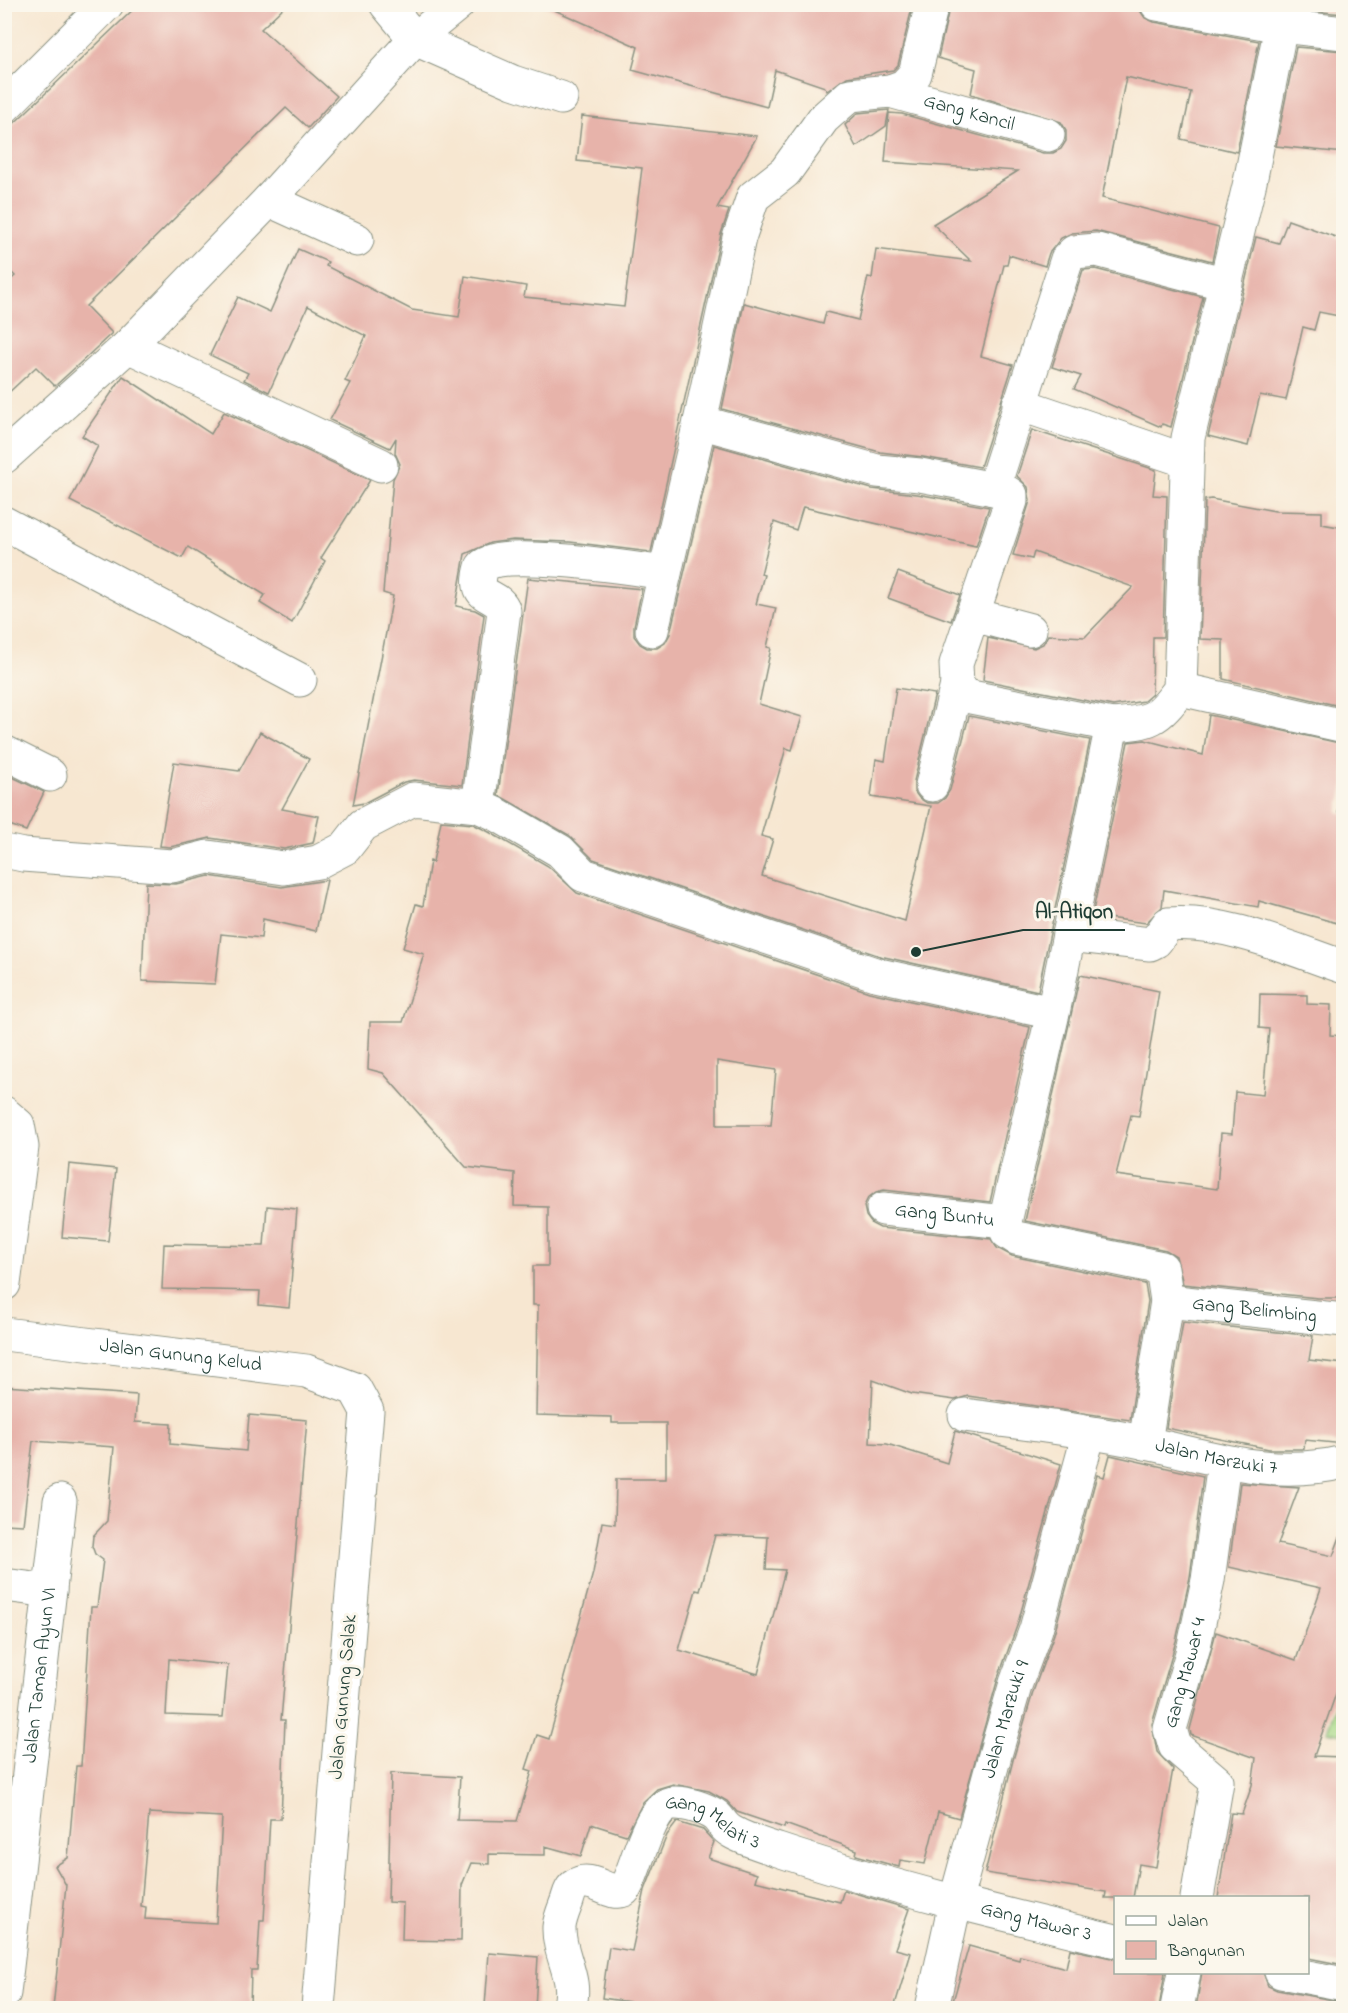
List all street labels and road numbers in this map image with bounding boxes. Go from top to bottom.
street label: Gang Kancil [920,86,1018,140]
street label: Gang Buntu [893,1196,996,1235]
street label: Gang Belimbing [1191,1289,1318,1332]
street label: Jalan Gunung Kelud [98,1331,264,1380]
street label: Jalan Marzuki 7 [1152,1431,1278,1483]
street label: Jalan Taman Ayun VI [16,1585,65,1765]
street label: Jalan Gunung Salak [322,1613,367,1781]
street label: Gang Mawar 4 [1156,1615,1214,1732]
street label: Jalan Marzuki 9 [975,1656,1038,1782]
street label: Gang Melati 3 [662,1788,764,1857]
street label: Gang Mawar 3 [977,1894,1095,1949]

